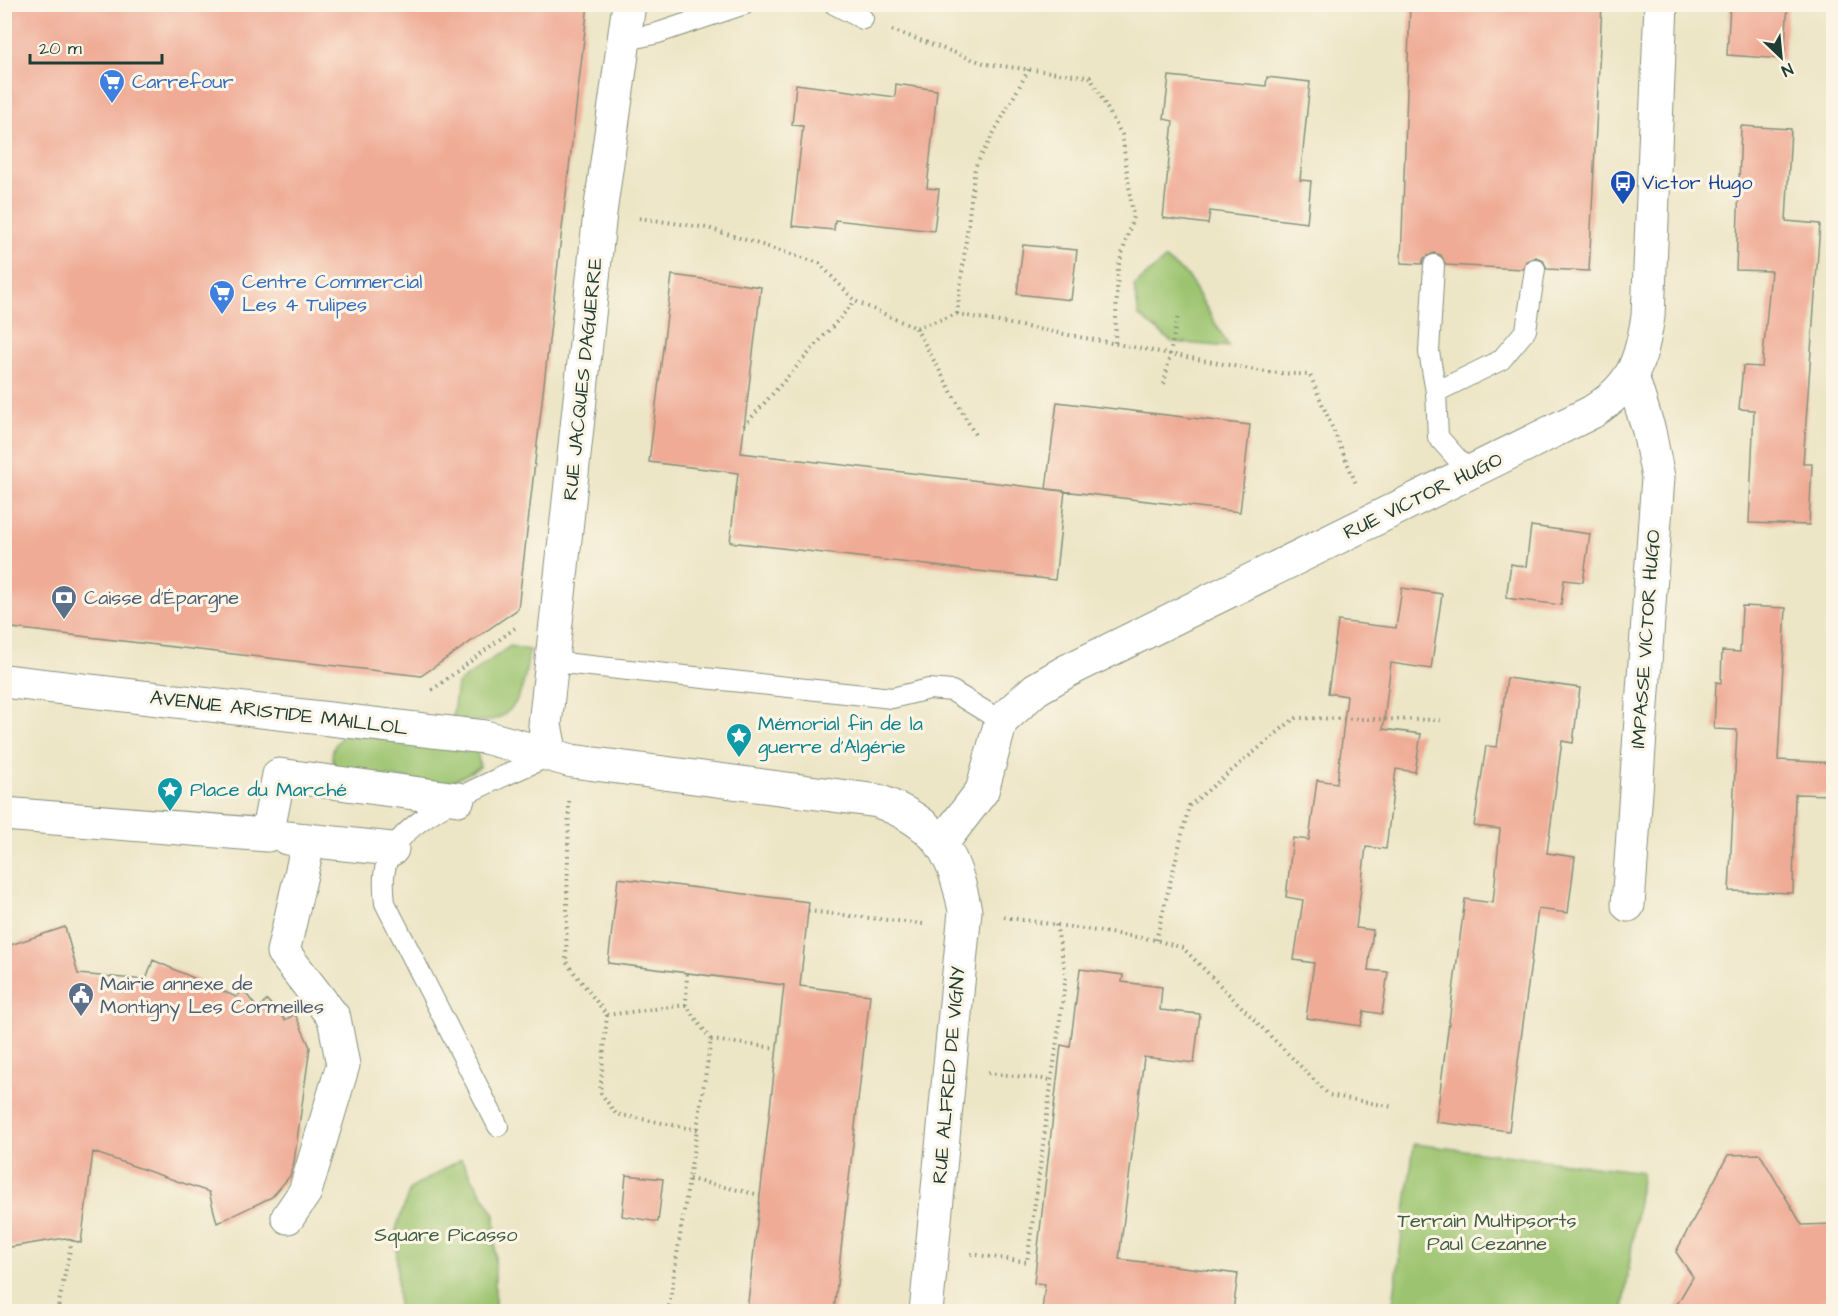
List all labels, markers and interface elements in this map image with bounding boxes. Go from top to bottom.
scale bar [30,27,162,65]
north arrow [1751,27,1811,87]
text: 20 m [39,36,82,61]
text: N [1778,57,1796,82]
supermarket icon: Carrefour [97,67,127,105]
place label: Carrefour [132,68,234,96]
bus stop icon: Victor Hugo [1608,168,1638,206]
place label: Victor Hugo [1642,169,1752,198]
street label: RUE JACQUES DAGUERRE [556,256,610,502]
place label: Centre Commercial Les 4 Tulipes [242,268,422,319]
supermarket icon: Centre Commercial Les 4 Tulipes [207,278,237,316]
street label: RUE VICTOR HUGO [1339,445,1507,547]
street label: IMPASSE VICTOR HUGO [1624,529,1668,749]
bank icon: Caisse d'Épargne [49,583,79,621]
place label: Caisse d'Épargne [84,584,239,613]
street label: AVENUE ARISTIDE MAILLOL [149,683,410,743]
place label: Mémorial fin de la guerre d'Algérie [758,710,923,762]
place icon: Mémorial fin de la guerre d'Algérie [724,721,754,759]
place icon: Place du Marché [155,775,185,813]
place label: Place du Marché [190,776,347,804]
street label: RUE ALFRED DE VIGNY [926,965,972,1185]
place label: Mairie annexe de Montigny Les Cormeilles [100,970,324,1022]
public building icon: Mairie annexe de Montigny Les Cormeilles [66,980,96,1018]
park label: Terrain Multipsorts Paul Cezanne [1397,1207,1577,1258]
park label: Square Picasso [374,1221,518,1249]

